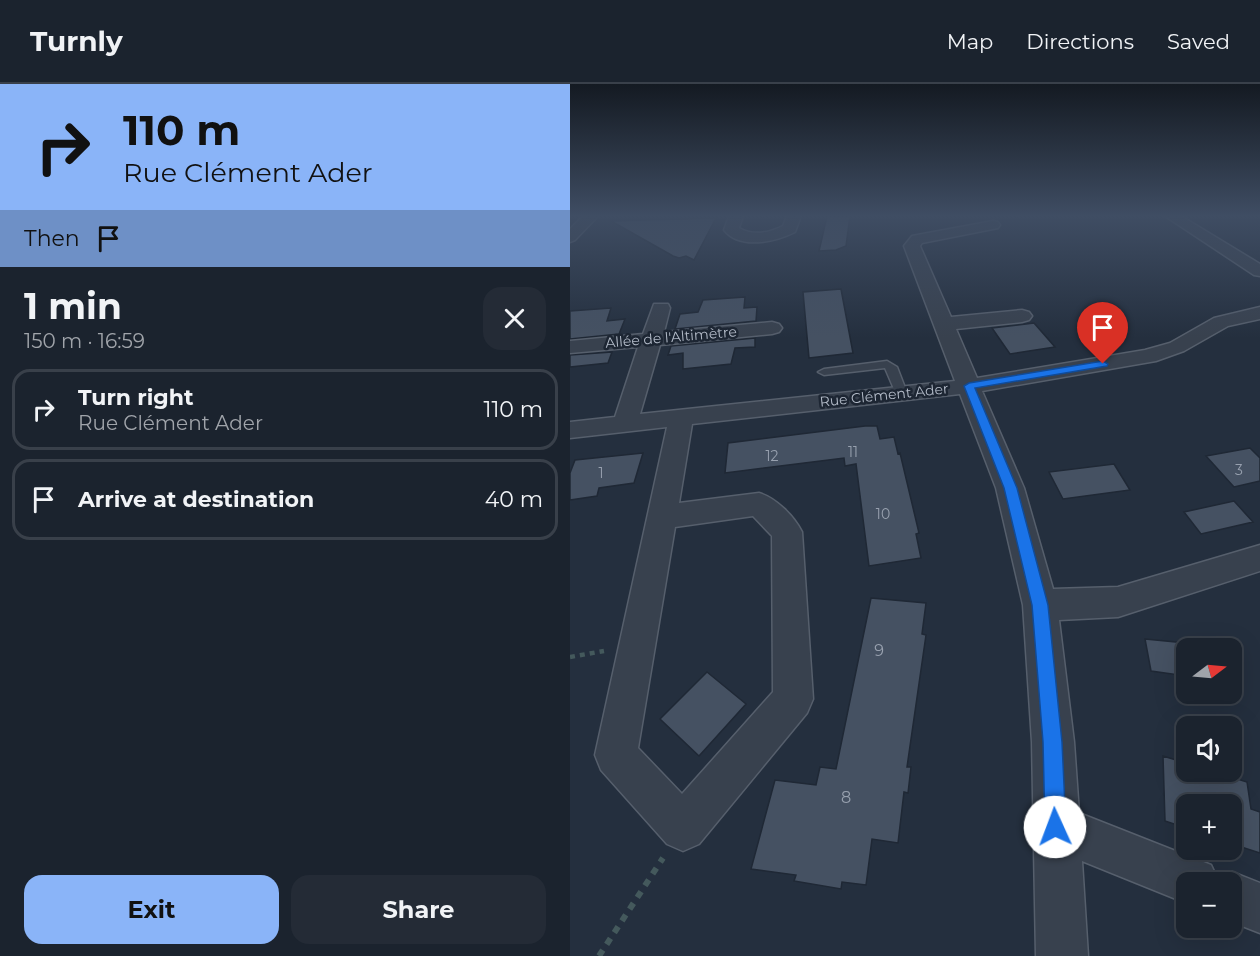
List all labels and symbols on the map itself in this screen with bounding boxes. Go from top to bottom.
pin [1077,302,1128,364]
street label: Allée de l'Altimètre [605,322,737,352]
street label: Rue Clément Ader [819,379,950,411]
house number: 11 [848,443,858,461]
house number: 12 [765,447,779,465]
house number: 3 [1235,461,1243,479]
house number: 1 [598,464,604,482]
house number: 10 [876,505,890,523]
north arrow [1176,638,1242,704]
house number: 9 [874,641,884,660]
house number: 8 [841,788,851,807]
position arrow [1023,795,1087,859]

